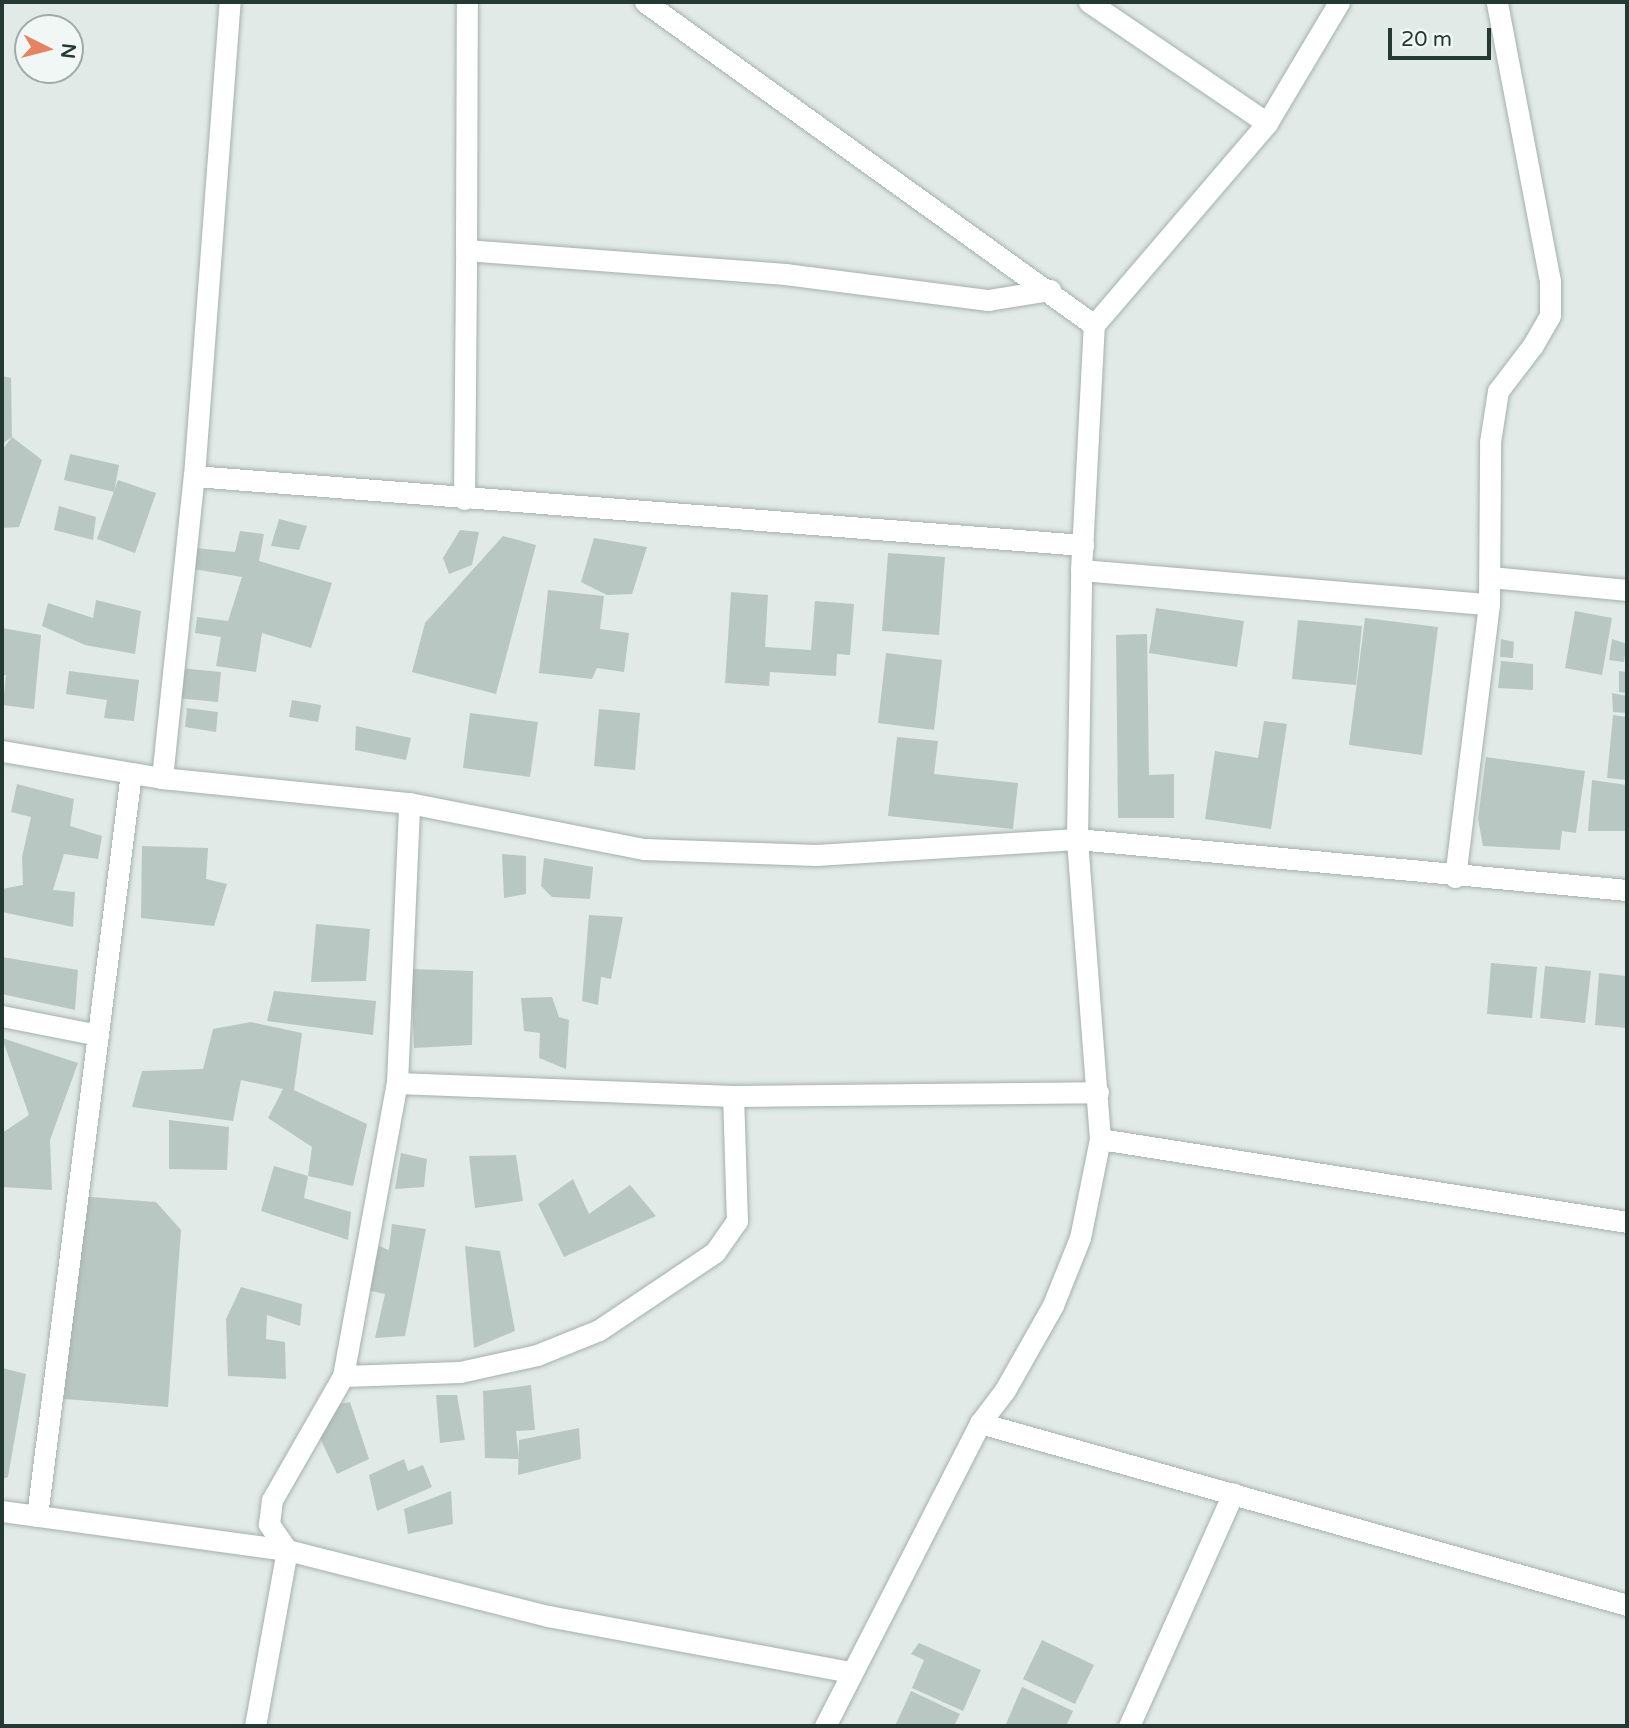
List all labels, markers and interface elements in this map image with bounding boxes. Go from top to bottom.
north arrow [14,14,84,84]
scale bar [1391,14,1494,58]
text: 20 m [1401,27,1452,52]
text: N [56,42,80,60]

